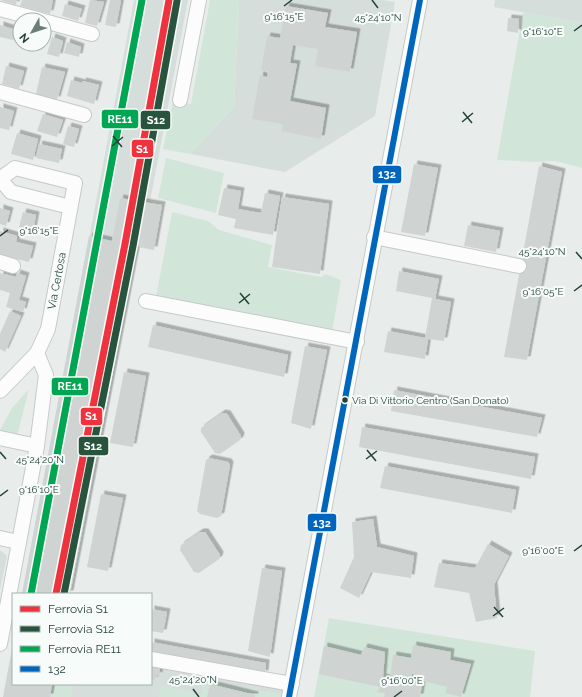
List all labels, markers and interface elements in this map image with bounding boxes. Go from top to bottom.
text: 9°16'15"E [264,11,304,22]
north arrow [12,12,52,52]
text: 45°24'10"N [354,12,402,23]
text: 9°16'10"E [523,26,563,37]
text: N [17,31,32,45]
line badge: RE11 [101,109,139,129]
line badge: S12 [140,110,171,130]
text: RE11 [108,113,133,126]
text: S12 [147,114,165,127]
line badge: S1 [131,139,154,158]
text: S1 [136,143,149,156]
line badge: 132 [372,165,402,184]
text: 132 [378,168,396,181]
text: 9°16'15"E [19,225,59,236]
text: 45°24'10"N [518,246,566,257]
street label: Via Certosa [45,251,69,311]
text: 9°16'05"E [523,286,563,297]
line badge: RE11 [51,377,89,396]
text: RE11 [58,380,83,393]
marker: Via Di Vittorio Centro (San Donato) [340,395,350,405]
place label: Via Di Vittorio Centro (San Donato) [352,395,509,406]
line badge: S1 [80,407,103,426]
text: S1 [85,410,98,423]
line badge: S12 [78,436,109,456]
text: S12 [84,440,102,453]
text: 45°24'20"N [16,454,64,465]
text: 9°16'10"E [19,484,59,495]
line badge: 132 [307,513,337,532]
text: 132 [313,517,331,530]
text: 9°16'00"E [522,545,564,556]
legend [12,593,152,685]
text: Ferrovia S1 [48,602,108,616]
text: Ferrovia S12 [48,622,114,636]
text: Ferrovia RE11 [48,642,121,656]
text: 132 [48,662,66,676]
text: 45°24'20"N [169,674,217,685]
text: 9°16'00"E [381,675,423,686]

